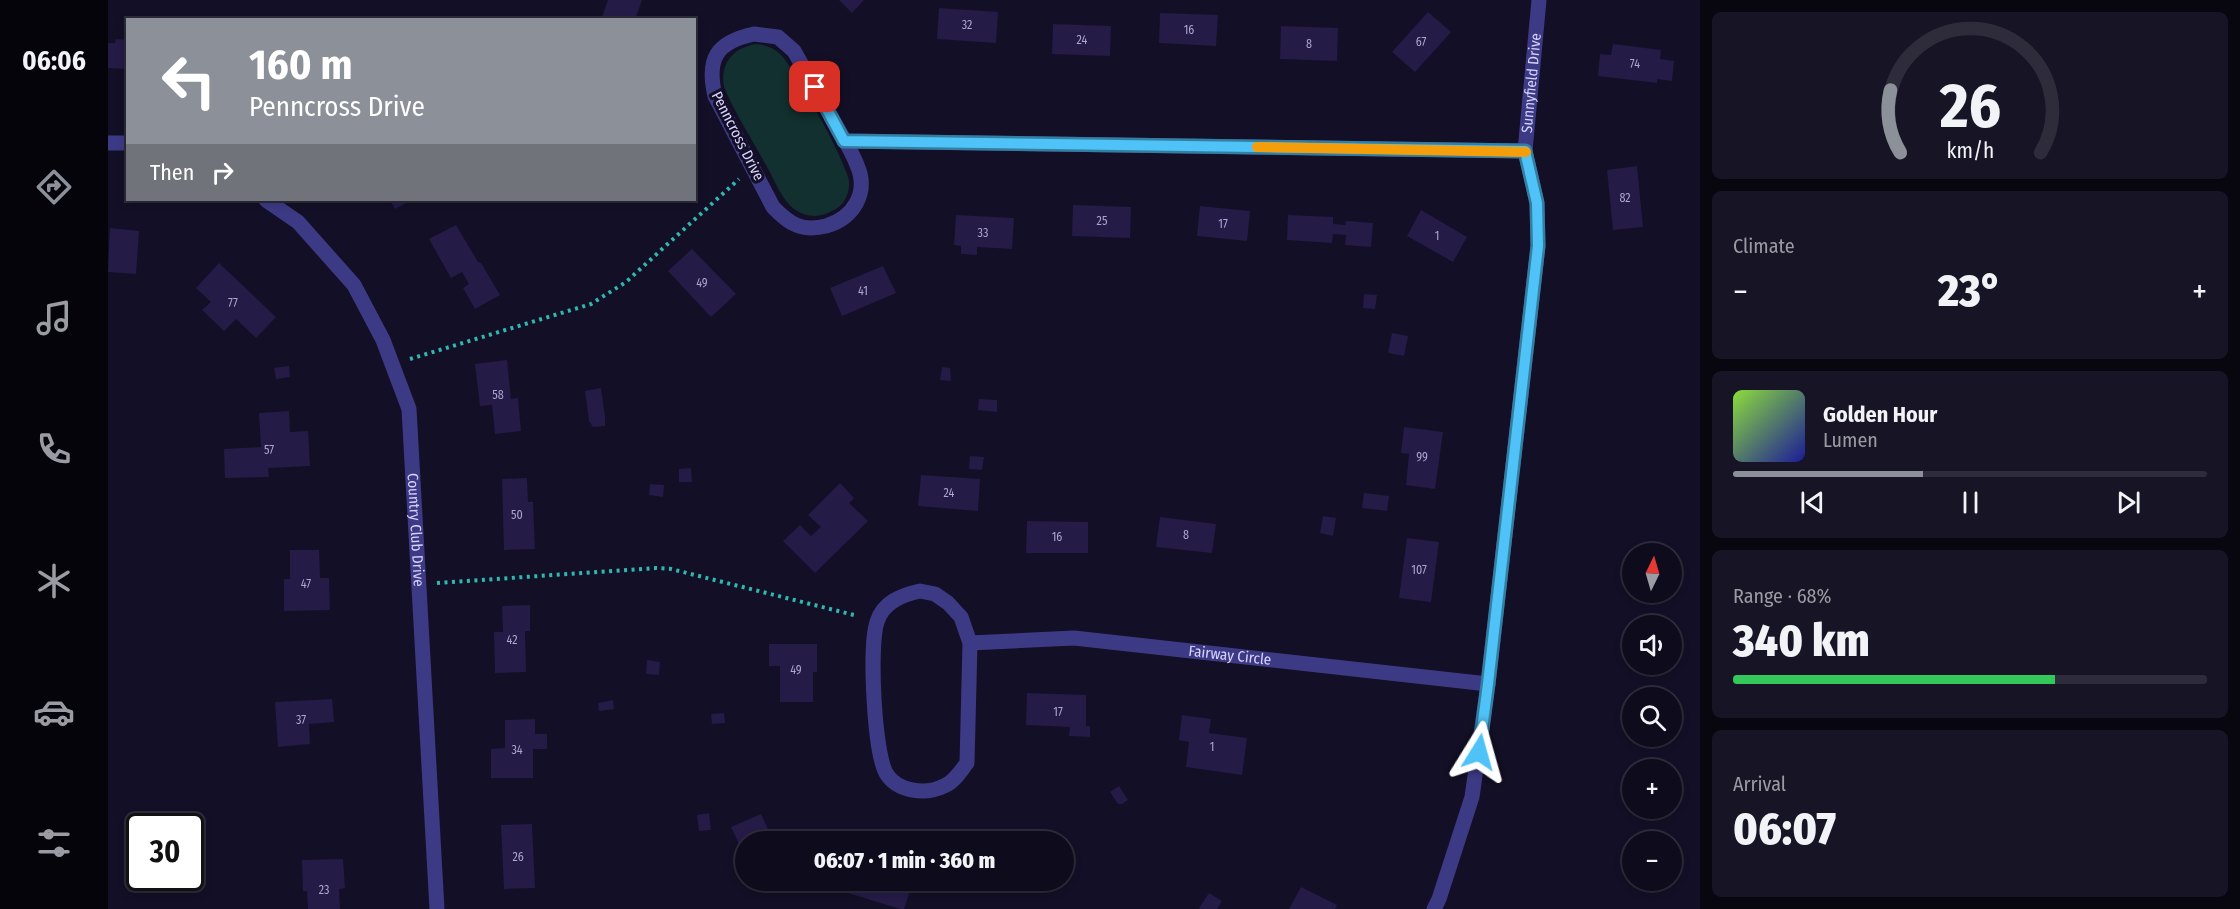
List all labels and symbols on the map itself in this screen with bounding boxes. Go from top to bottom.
house number: 32 [962,18,972,32]
house number: 16 [1184,23,1194,37]
street label: Sunnyfield Drive [1518,32,1545,134]
house number: 24 [1077,33,1088,47]
house number: 67 [1416,35,1426,49]
house number: 8 [1306,37,1312,51]
house number: 74 [1630,57,1640,71]
pin [789,61,840,112]
street label: Penncross Drive [708,88,768,184]
house number: 82 [1619,191,1631,205]
house number: 25 [1097,214,1108,228]
house number: 17 [1218,217,1228,231]
house number: 33 [978,226,988,240]
house number: 1 [1435,229,1439,243]
house number: 49 [696,276,708,290]
house number: 41 [858,284,868,298]
house number: 77 [228,296,238,310]
house number: 58 [492,388,504,402]
house number: 57 [264,443,274,457]
house number: 99 [1416,450,1428,464]
street label: Country Club Drive [404,472,428,587]
house number: 24 [944,486,955,500]
house number: 50 [511,508,523,522]
house number: 8 [1183,528,1189,542]
house number: 16 [1052,530,1062,544]
north arrow [1622,543,1682,603]
house number: 107 [1411,563,1427,577]
house number: 47 [301,577,311,591]
house number: 42 [507,633,517,647]
street label: Fairway Circle [1188,642,1272,669]
house number: 49 [790,663,802,677]
house number: 17 [1053,705,1063,719]
house number: 37 [296,713,306,727]
position arrow [1447,720,1511,784]
house number: 1 [1210,740,1214,754]
house number: 34 [511,743,523,757]
speed limit sign: 30 [126,813,204,891]
house number: 26 [512,850,524,864]
house number: 23 [319,883,329,897]

